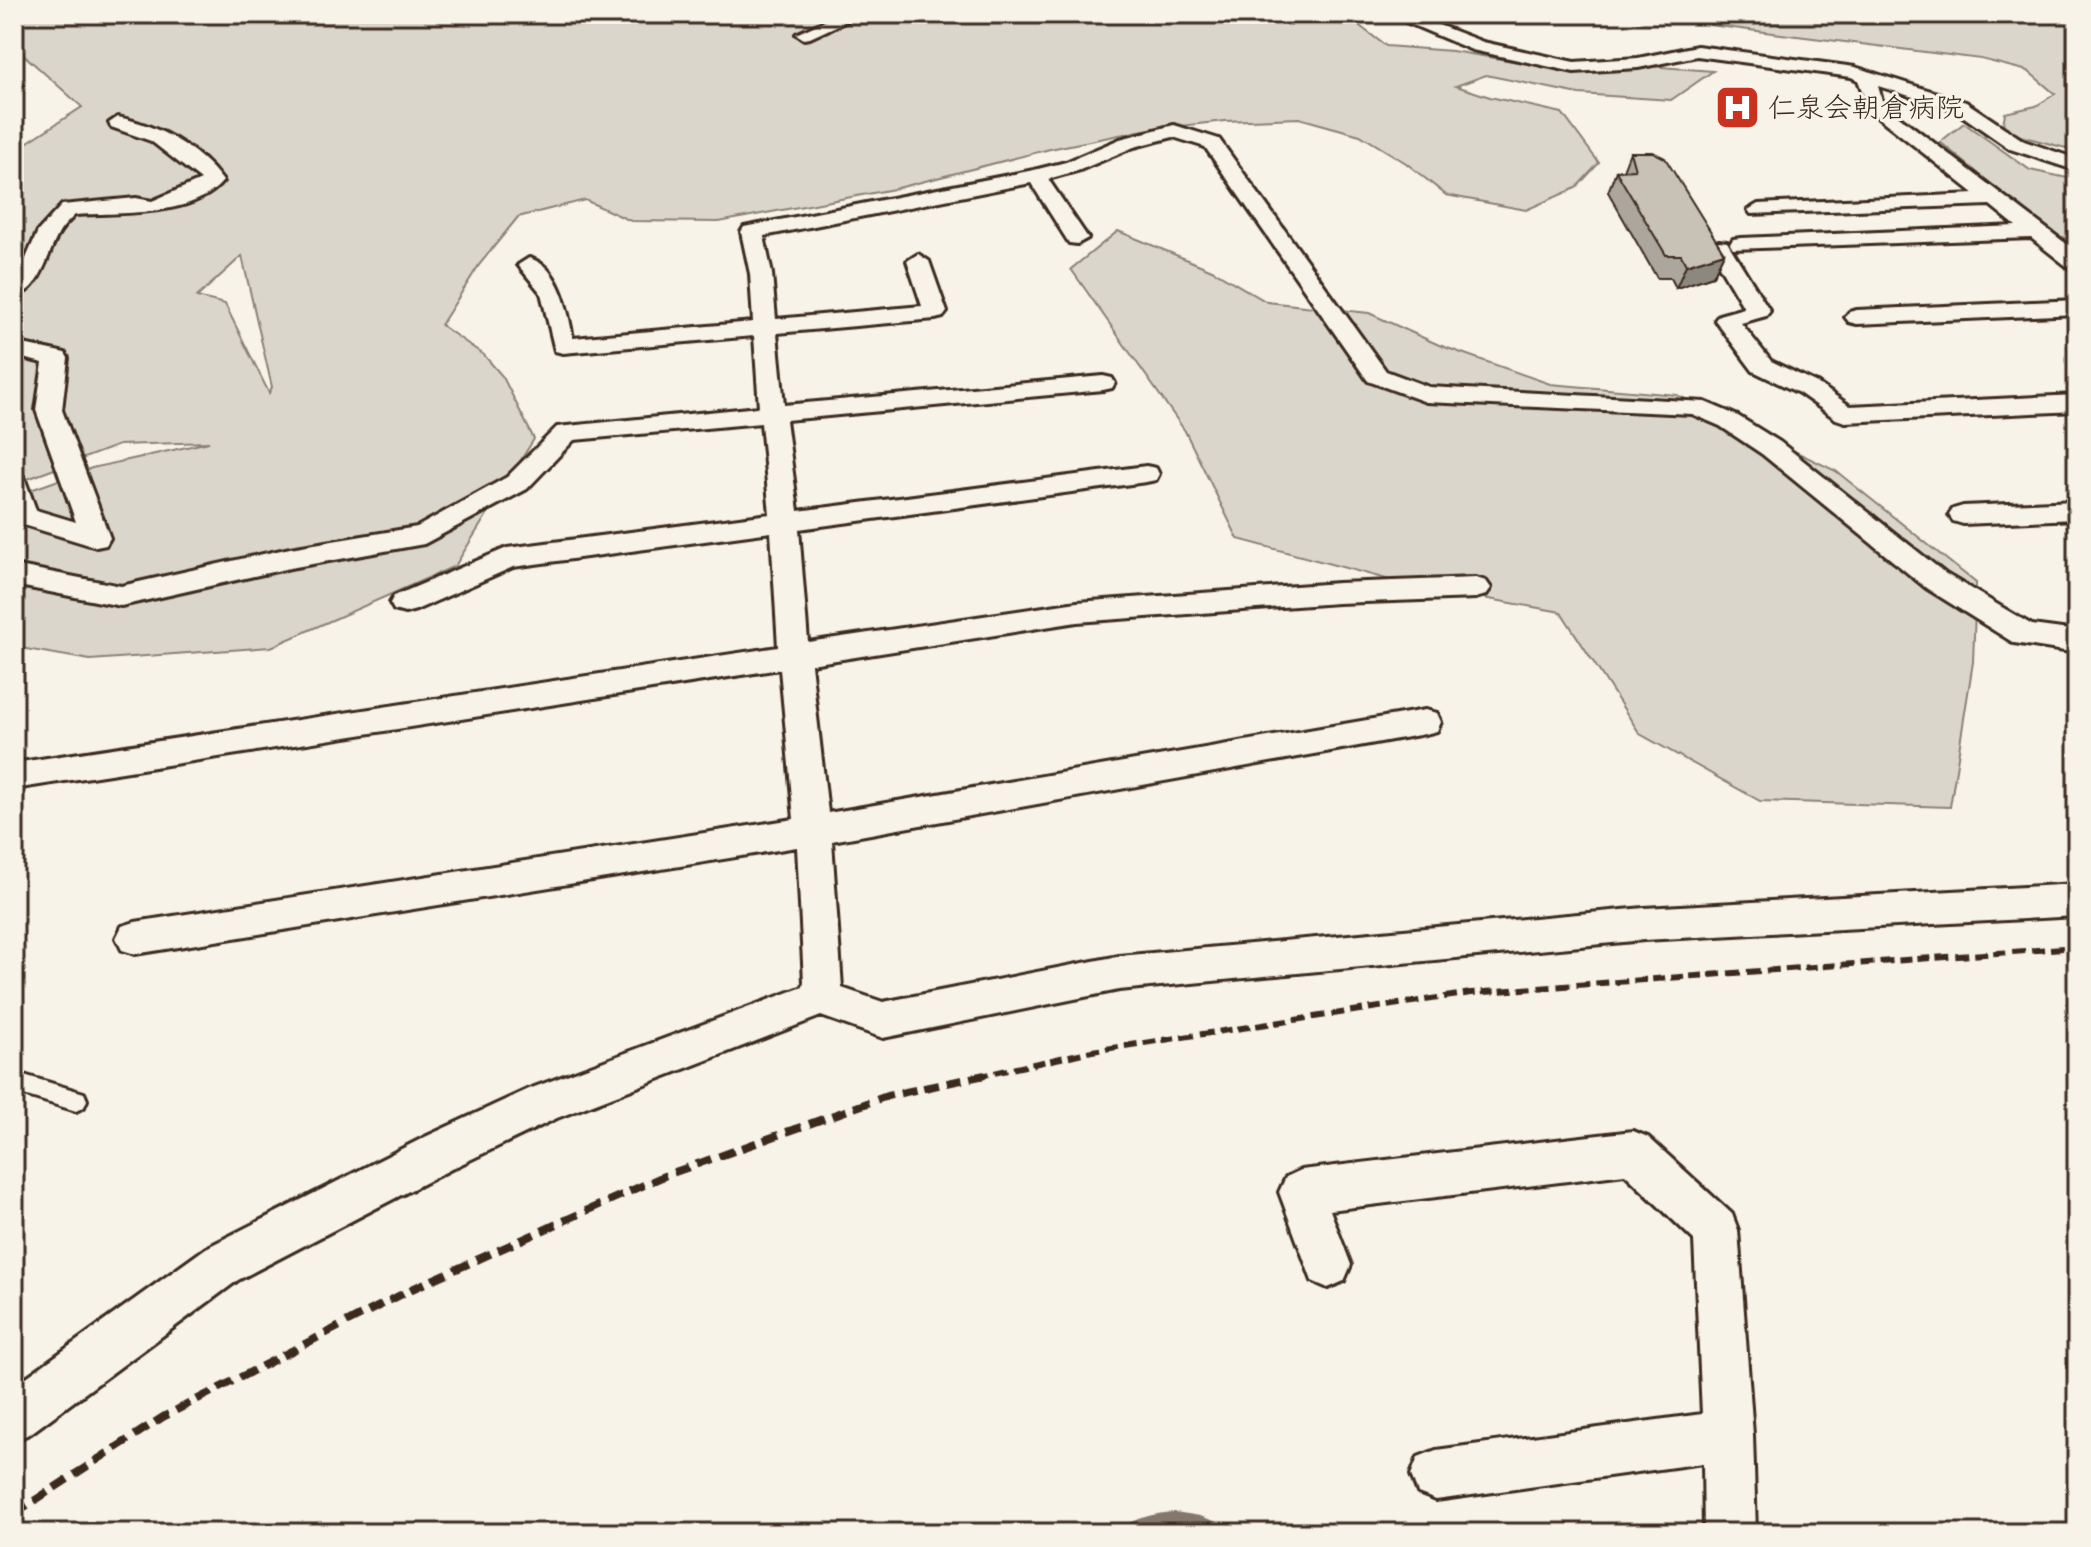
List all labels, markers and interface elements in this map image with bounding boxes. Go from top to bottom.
hospital icon: 仁泉会朝倉病院 [1713,83,1761,131]
place label: 仁泉会朝倉病院 [1768,90,1964,124]

